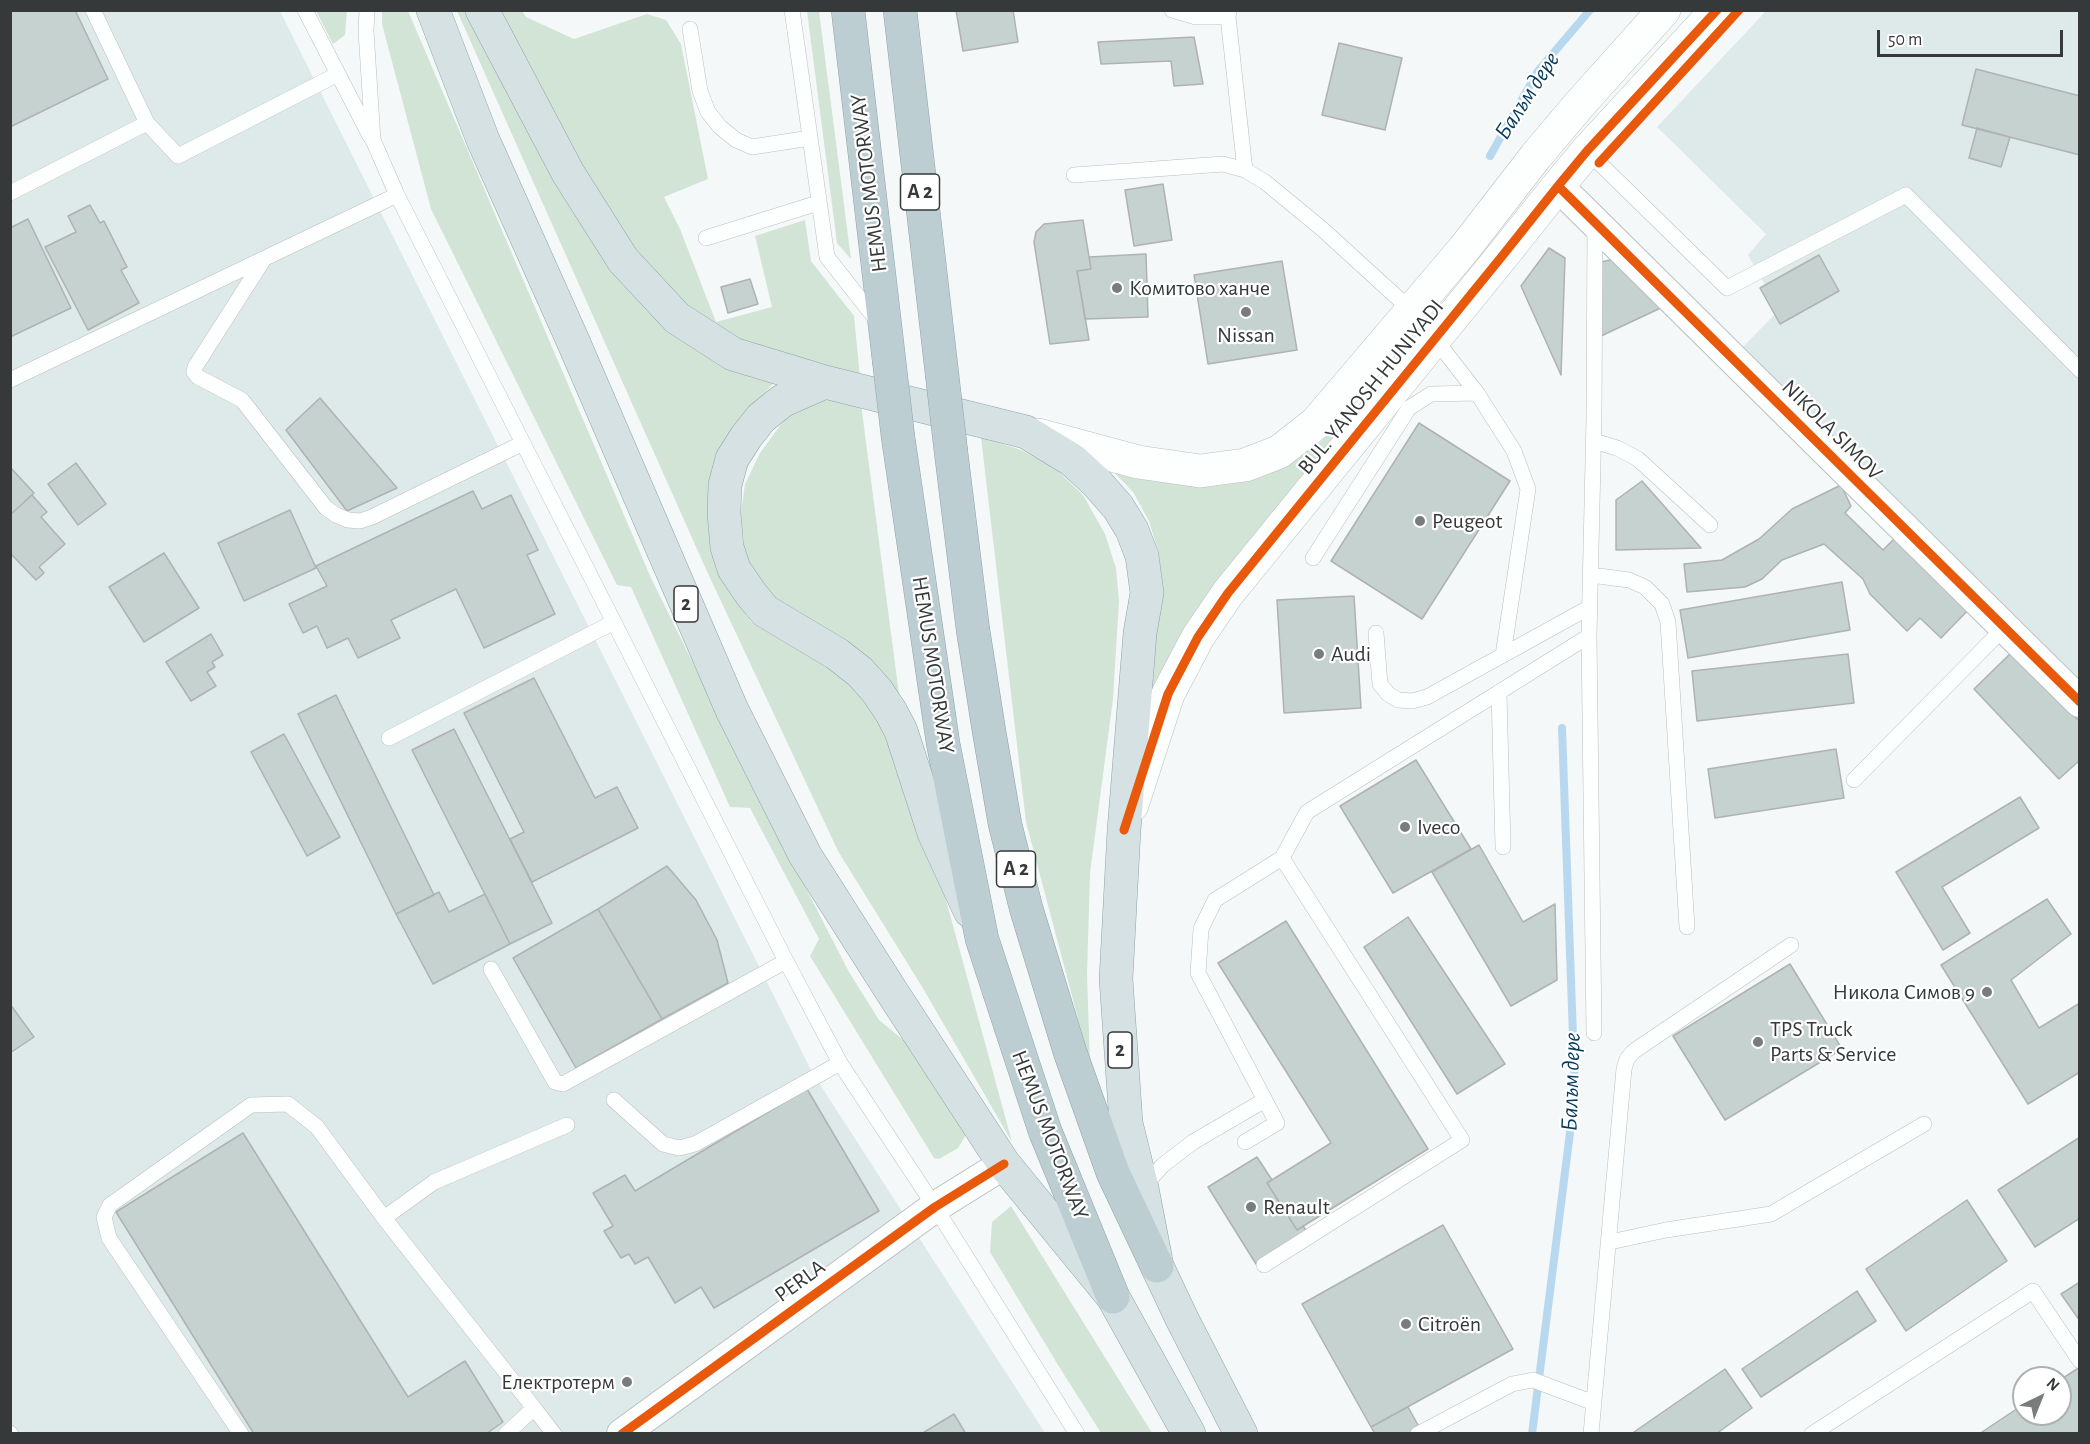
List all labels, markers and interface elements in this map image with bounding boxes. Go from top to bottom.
scale bar [1880,18,2066,56]
text: 50 m [1888,31,1922,49]
water label: Балъм дере [1488,47,1566,145]
street label: HEMUS MOTORWAY [845,92,893,274]
road number: A 2 [900,174,940,210]
place label: Комитово ханче [1129,275,1270,301]
marker: Комитово ханче [1110,281,1124,295]
street label: BUL. YANOSH HUNIYADI [1292,294,1450,480]
marker: Nissan [1239,305,1253,319]
place label: Nissan [1217,322,1275,348]
street label: NIKOLA SIMOV [1776,374,1888,486]
place label: Peugeot [1432,508,1503,534]
marker: Peugeot [1413,514,1427,528]
street label: HEMUS MOTORWAY [906,574,960,756]
road number: 2 [674,586,698,622]
place label: Audi [1331,641,1371,667]
marker: Audi [1312,647,1326,661]
place label: Iveco [1417,814,1461,840]
marker: Iveco [1398,820,1412,834]
road number: A 2 [996,851,1036,887]
place label: Никола Симов 9 [1833,979,1975,1005]
marker: Никола Симов 9 [1980,985,1994,999]
place label: TPS Truck Parts & Service [1770,1016,1896,1068]
road number: 2 [1108,1032,1132,1068]
water label: Балъм дере [1555,1032,1587,1132]
marker: TPS Truck Parts & Service [1751,1035,1765,1049]
street label: HEMUS MOTORWAY [1006,1047,1094,1223]
place label: Renault [1263,1194,1330,1220]
marker: Renault [1244,1200,1258,1214]
street label: PERLA [770,1254,830,1308]
place label: Citroën [1418,1311,1481,1337]
marker: Citroën [1399,1317,1413,1331]
north arrow [2012,1366,2072,1426]
place label: Електротерм [501,1369,615,1395]
marker: Електротерм [620,1375,634,1389]
text: N [2043,1375,2062,1394]

